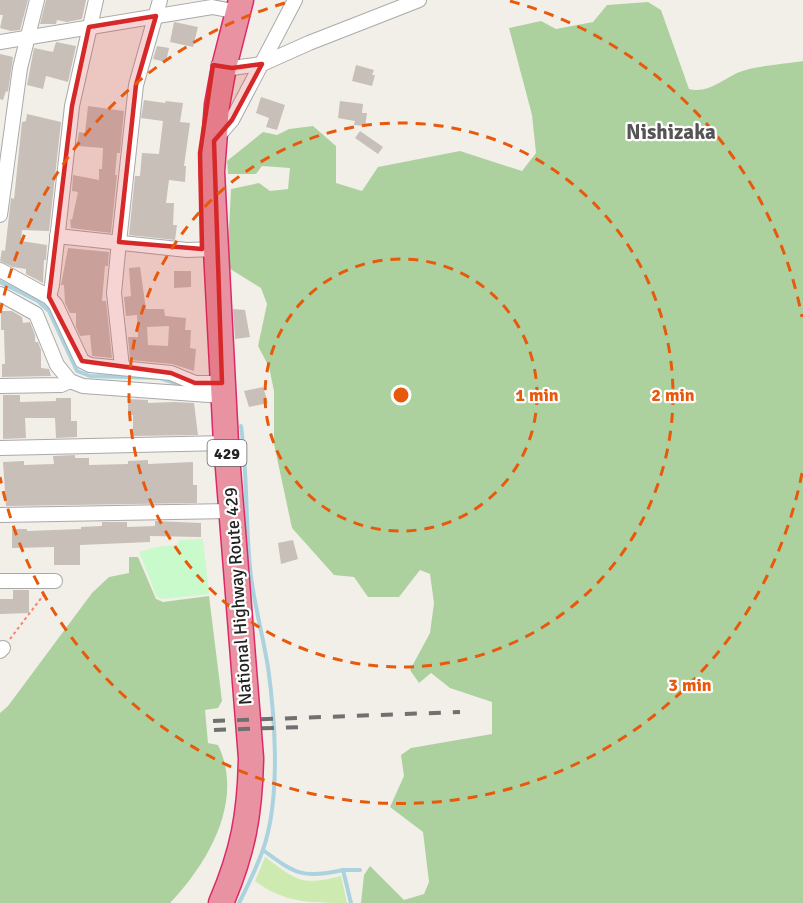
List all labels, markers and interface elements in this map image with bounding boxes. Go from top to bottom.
district label: Nishizaka [626,119,716,145]
text: 1 min [515,384,559,406]
text: 2 min [651,384,695,406]
centre of rings [391,385,411,405]
road number: 429 [208,440,246,466]
street label: National Highway Route 429 [219,486,257,706]
text: 3 min [668,674,712,696]

